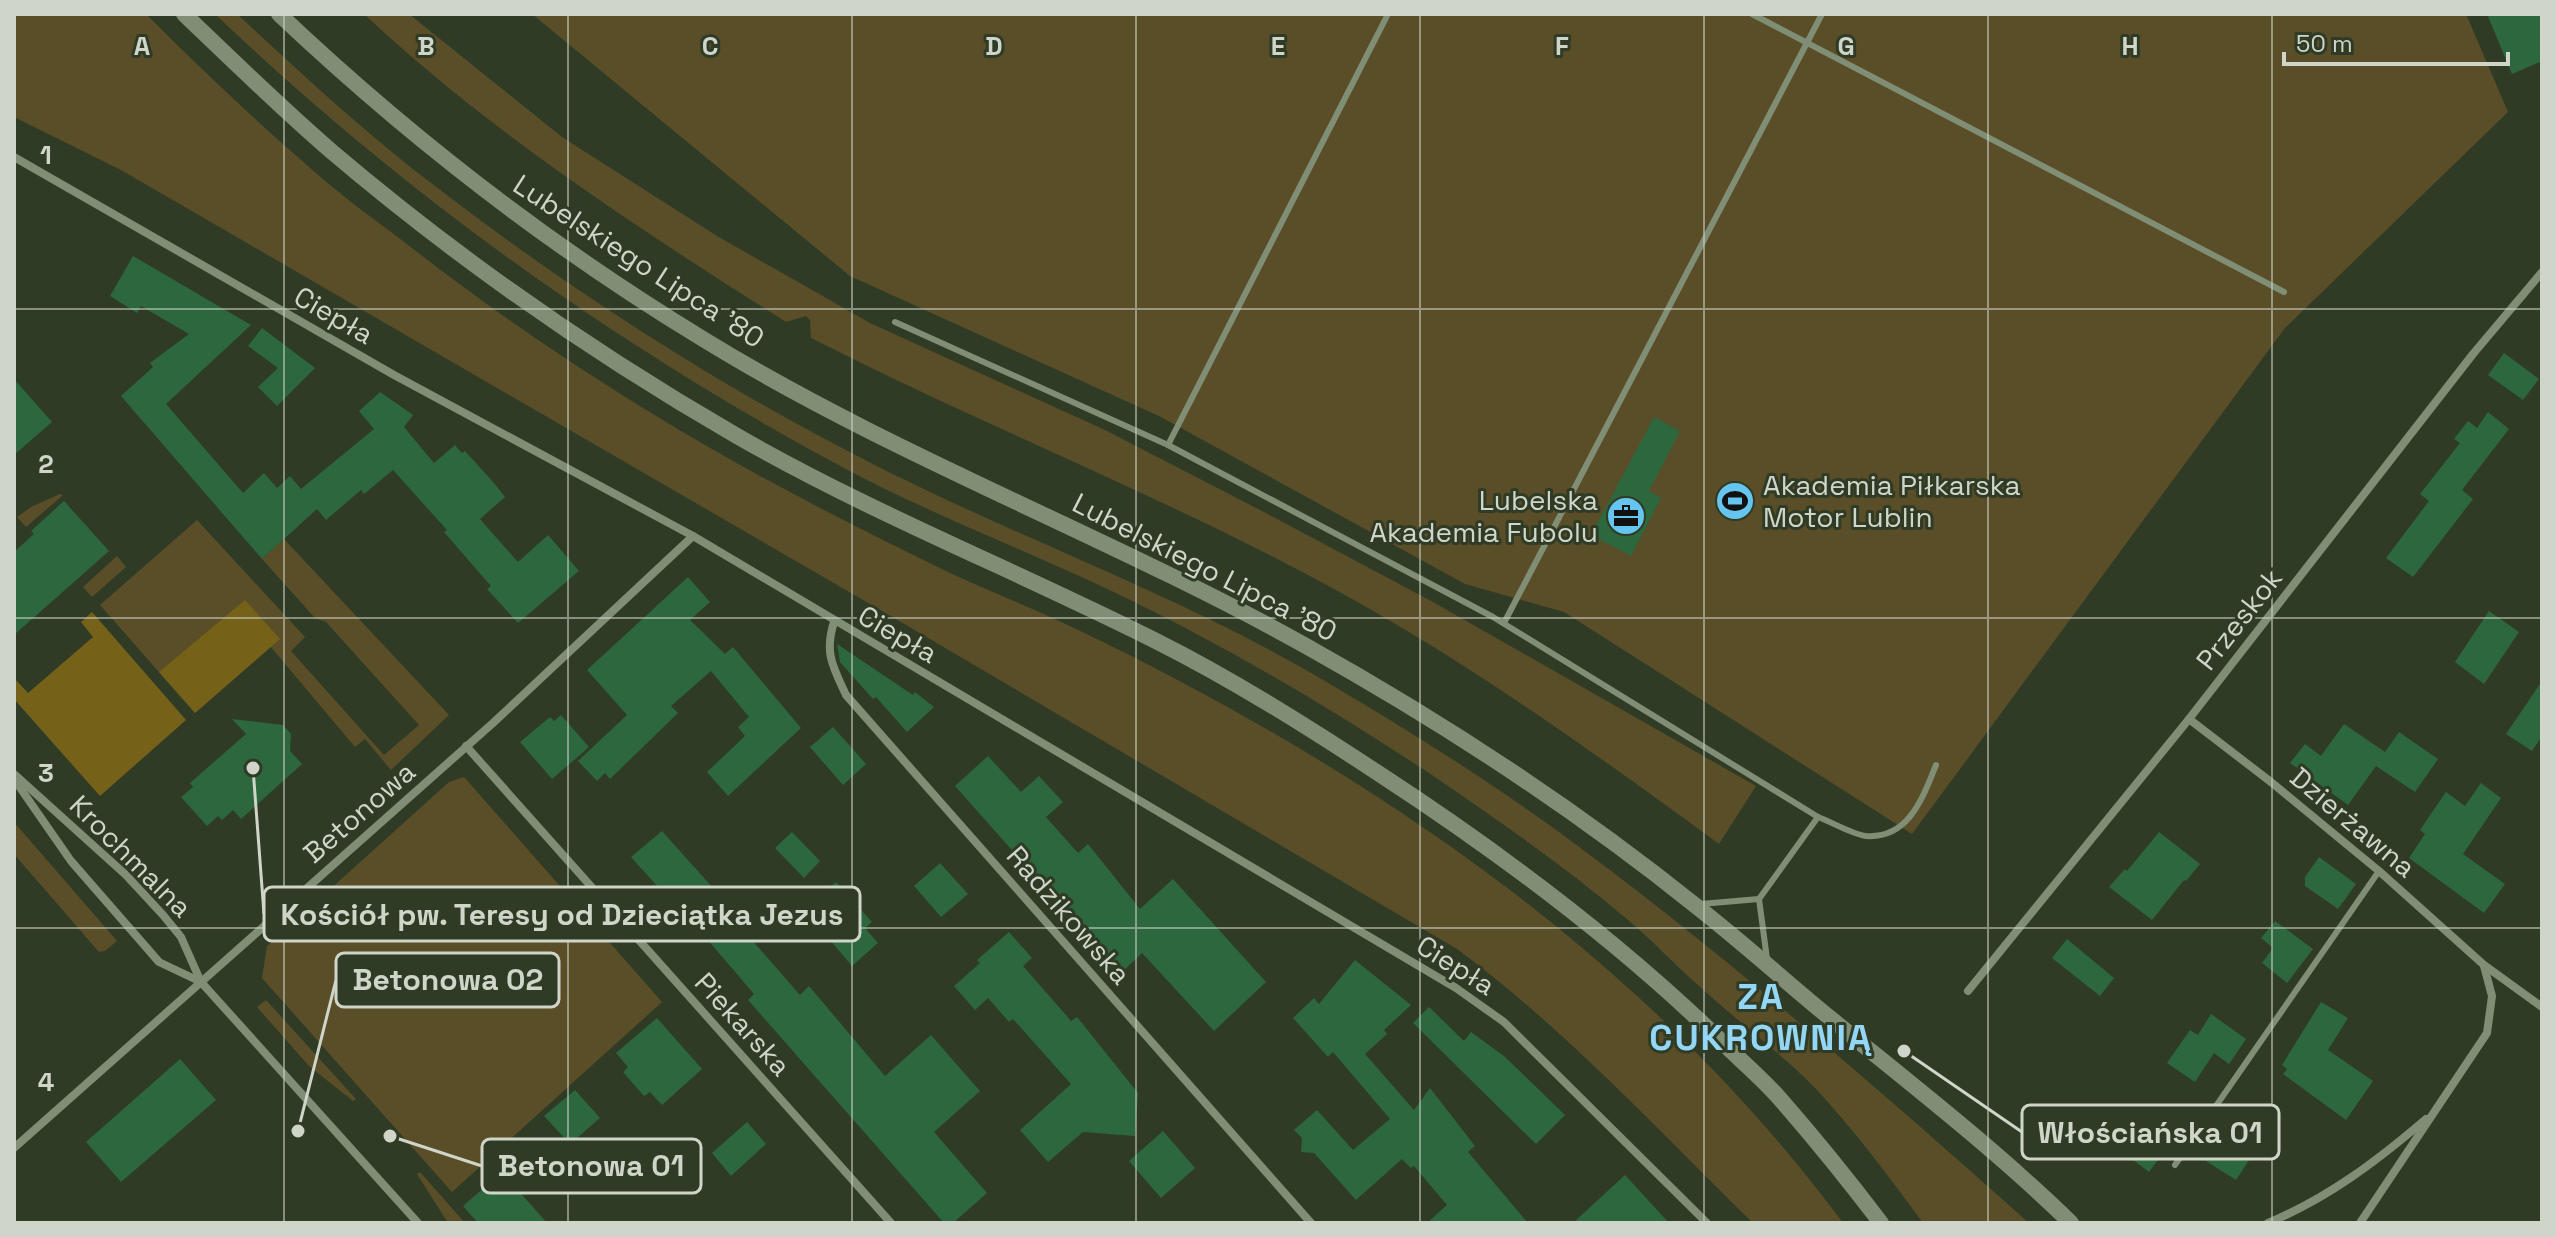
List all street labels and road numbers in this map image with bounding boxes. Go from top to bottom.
street label: Lubelskiego Lipca '80 [507,166,771,356]
street label: Ciepła [288,278,380,352]
street label: Lubelskiego Lipca '80 [1067,485,1343,649]
street label: Przeskok [2188,561,2290,677]
street label: Ciepła [852,597,944,671]
street label: Betonowa [296,754,422,870]
street label: Dzierżawna [2283,759,2423,885]
street label: Krochmalna [62,787,200,925]
street label: Radzikowska [999,838,1139,992]
street label: Ciepła [1410,927,1502,1003]
street label: Piekarska [687,965,799,1083]

